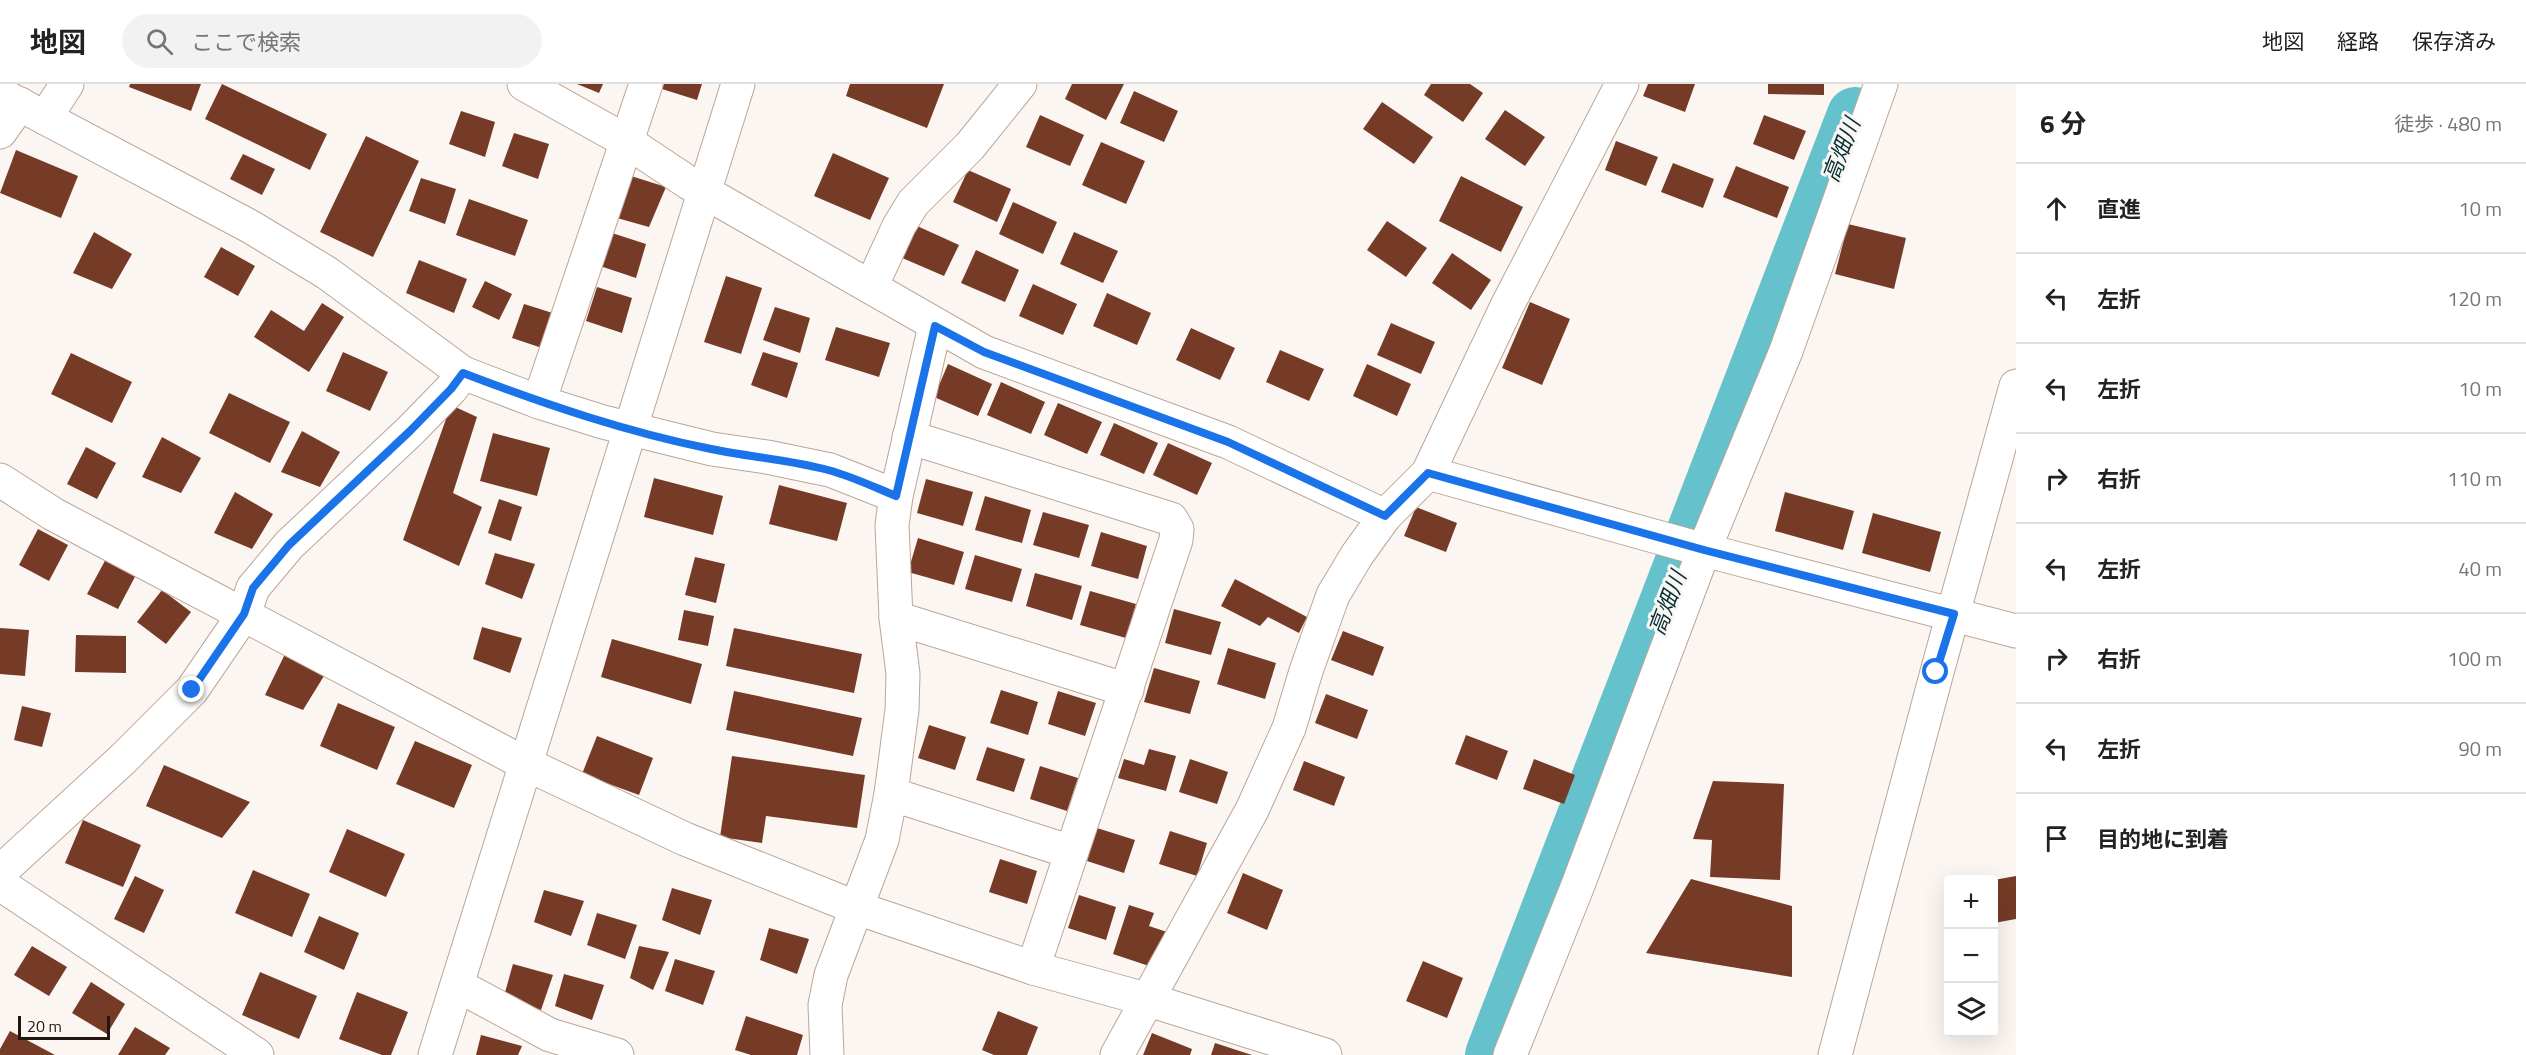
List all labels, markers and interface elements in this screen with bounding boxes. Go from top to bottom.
search box [122,14,542,68]
text: 地図 [30,20,86,63]
icon: search [143,25,176,58]
text: ここで検索 [191,25,301,59]
text: 地図 [2262,25,2304,57]
text: 経路 [2337,25,2379,57]
text: 保存済み [2412,25,2496,57]
text: 6 分 [2040,104,2086,143]
text: 徒歩 · 480 m [2394,108,2502,139]
water label: 高畑川 [1813,111,1869,187]
icon: ahead [2040,192,2073,225]
text: 直進 [2097,192,2141,226]
text: 10 m [2458,193,2502,224]
icon: left [2040,282,2073,315]
text: 左折 [2097,282,2141,316]
text: 120 m [2447,283,2502,314]
icon: left [2040,372,2073,405]
text: 左折 [2097,372,2141,406]
text: 10 m [2458,373,2502,404]
icon: right [2040,462,2073,495]
text: 右折 [2097,462,2141,496]
text: 110 m [2447,463,2502,494]
icon: left [2040,552,2073,585]
text: 左折 [2097,552,2141,586]
text: 40 m [2458,553,2502,584]
water label: 高畑川 [1639,564,1695,640]
icon: right [2040,642,2073,675]
text: 右折 [2097,642,2141,676]
text: 100 m [2447,643,2502,674]
route start [1922,658,1948,684]
route end [178,676,204,702]
icon: left [2040,732,2073,765]
text: 左折 [2097,732,2141,766]
text: 90 m [2458,733,2502,764]
icon: arrive [2040,822,2073,855]
text: 目的地に到着 [2097,822,2229,856]
map controls [1944,875,1998,1037]
button: + [1944,875,1998,929]
button: − [1944,929,1998,983]
button: layers [1944,983,1998,1037]
scale bar [18,1013,110,1040]
text: 20 m [27,1014,62,1038]

